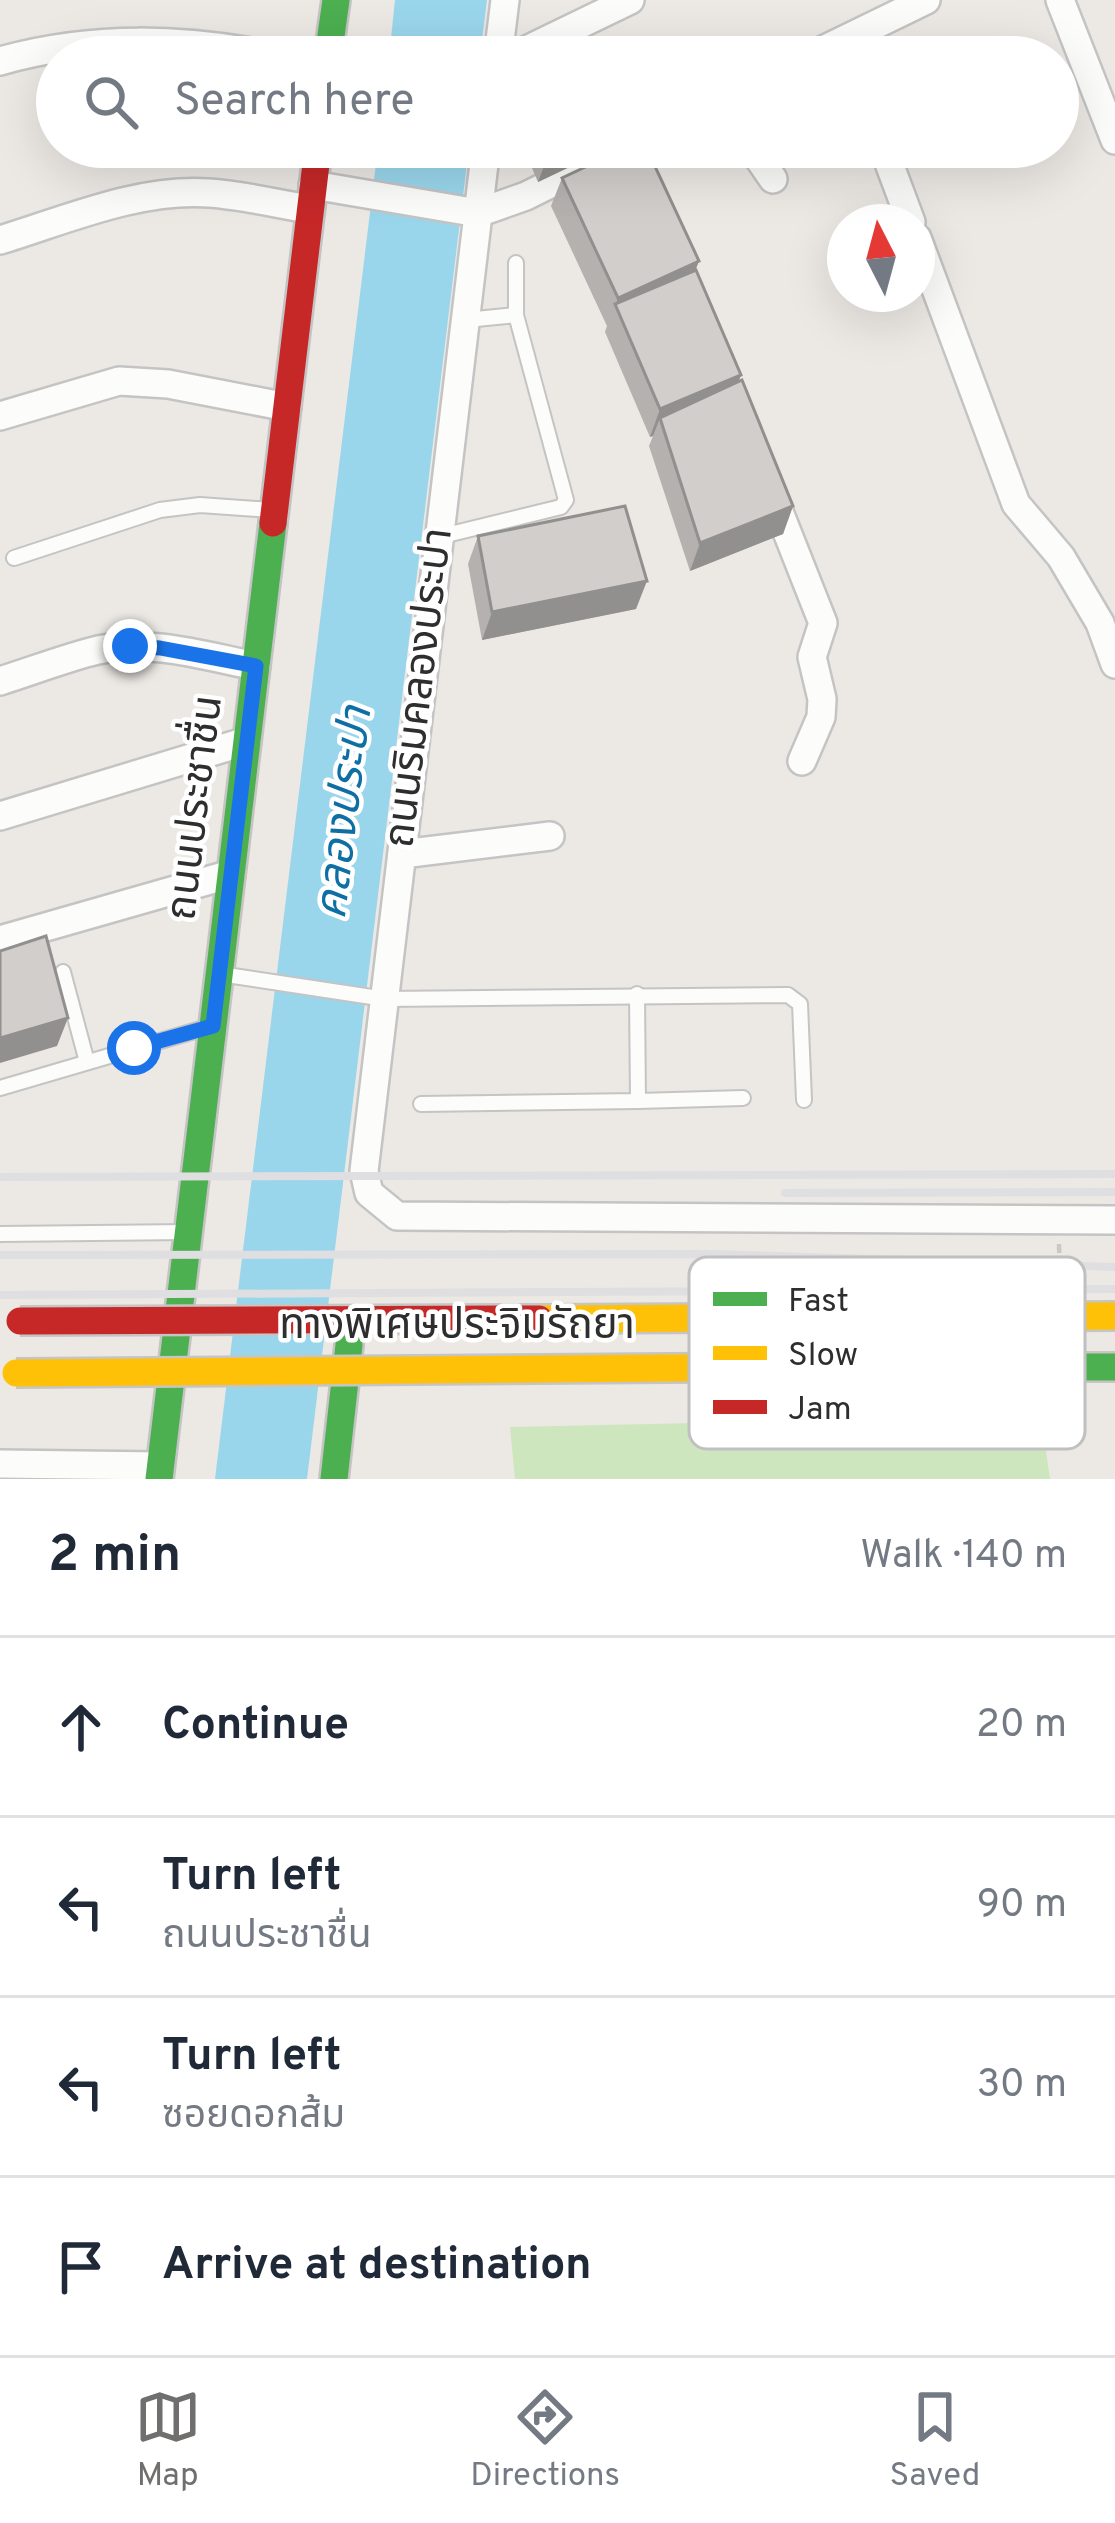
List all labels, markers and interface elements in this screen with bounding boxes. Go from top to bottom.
search box [36,36,1079,168]
icon: search [78,69,144,135]
text: Search here [174,74,414,131]
north arrow [827,204,935,312]
street label: ถนนริมคลองประปา [375,525,467,851]
route end [103,619,157,673]
street label: ถนนประชาชื่น [151,692,237,923]
water label: คลองประปา [305,702,387,922]
route start [107,1021,161,1075]
legend [689,1257,1085,1449]
text: Fast [788,1282,849,1324]
street label: ทางพิเศษประจิมรัถยา [279,1301,635,1354]
text: Slow [788,1336,858,1378]
text: Jam [788,1390,852,1432]
text: 2 min [48,1525,181,1590]
text: Walk · 140 m [860,1533,1067,1582]
icon: ahead [48,1694,114,1760]
text: Continue [162,1698,349,1755]
text: 20 m [976,1702,1067,1751]
text: Turn left [162,1849,341,1906]
icon: left [48,1874,114,1940]
text: 90 m [977,1882,1067,1931]
text: ถนนประชาชื่น [162,1913,372,1962]
text: Turn left [162,2029,341,2086]
icon: left [48,2054,114,2120]
text: 30 m [977,2062,1067,2111]
text: ซอยดอกส้ม [162,2093,345,2142]
icon: arrive [48,2234,114,2300]
text: Arrive at destination [162,2238,592,2295]
tab: Map [135,2384,201,2498]
tab: Directions [470,2384,620,2498]
tab: Saved [890,2384,980,2498]

